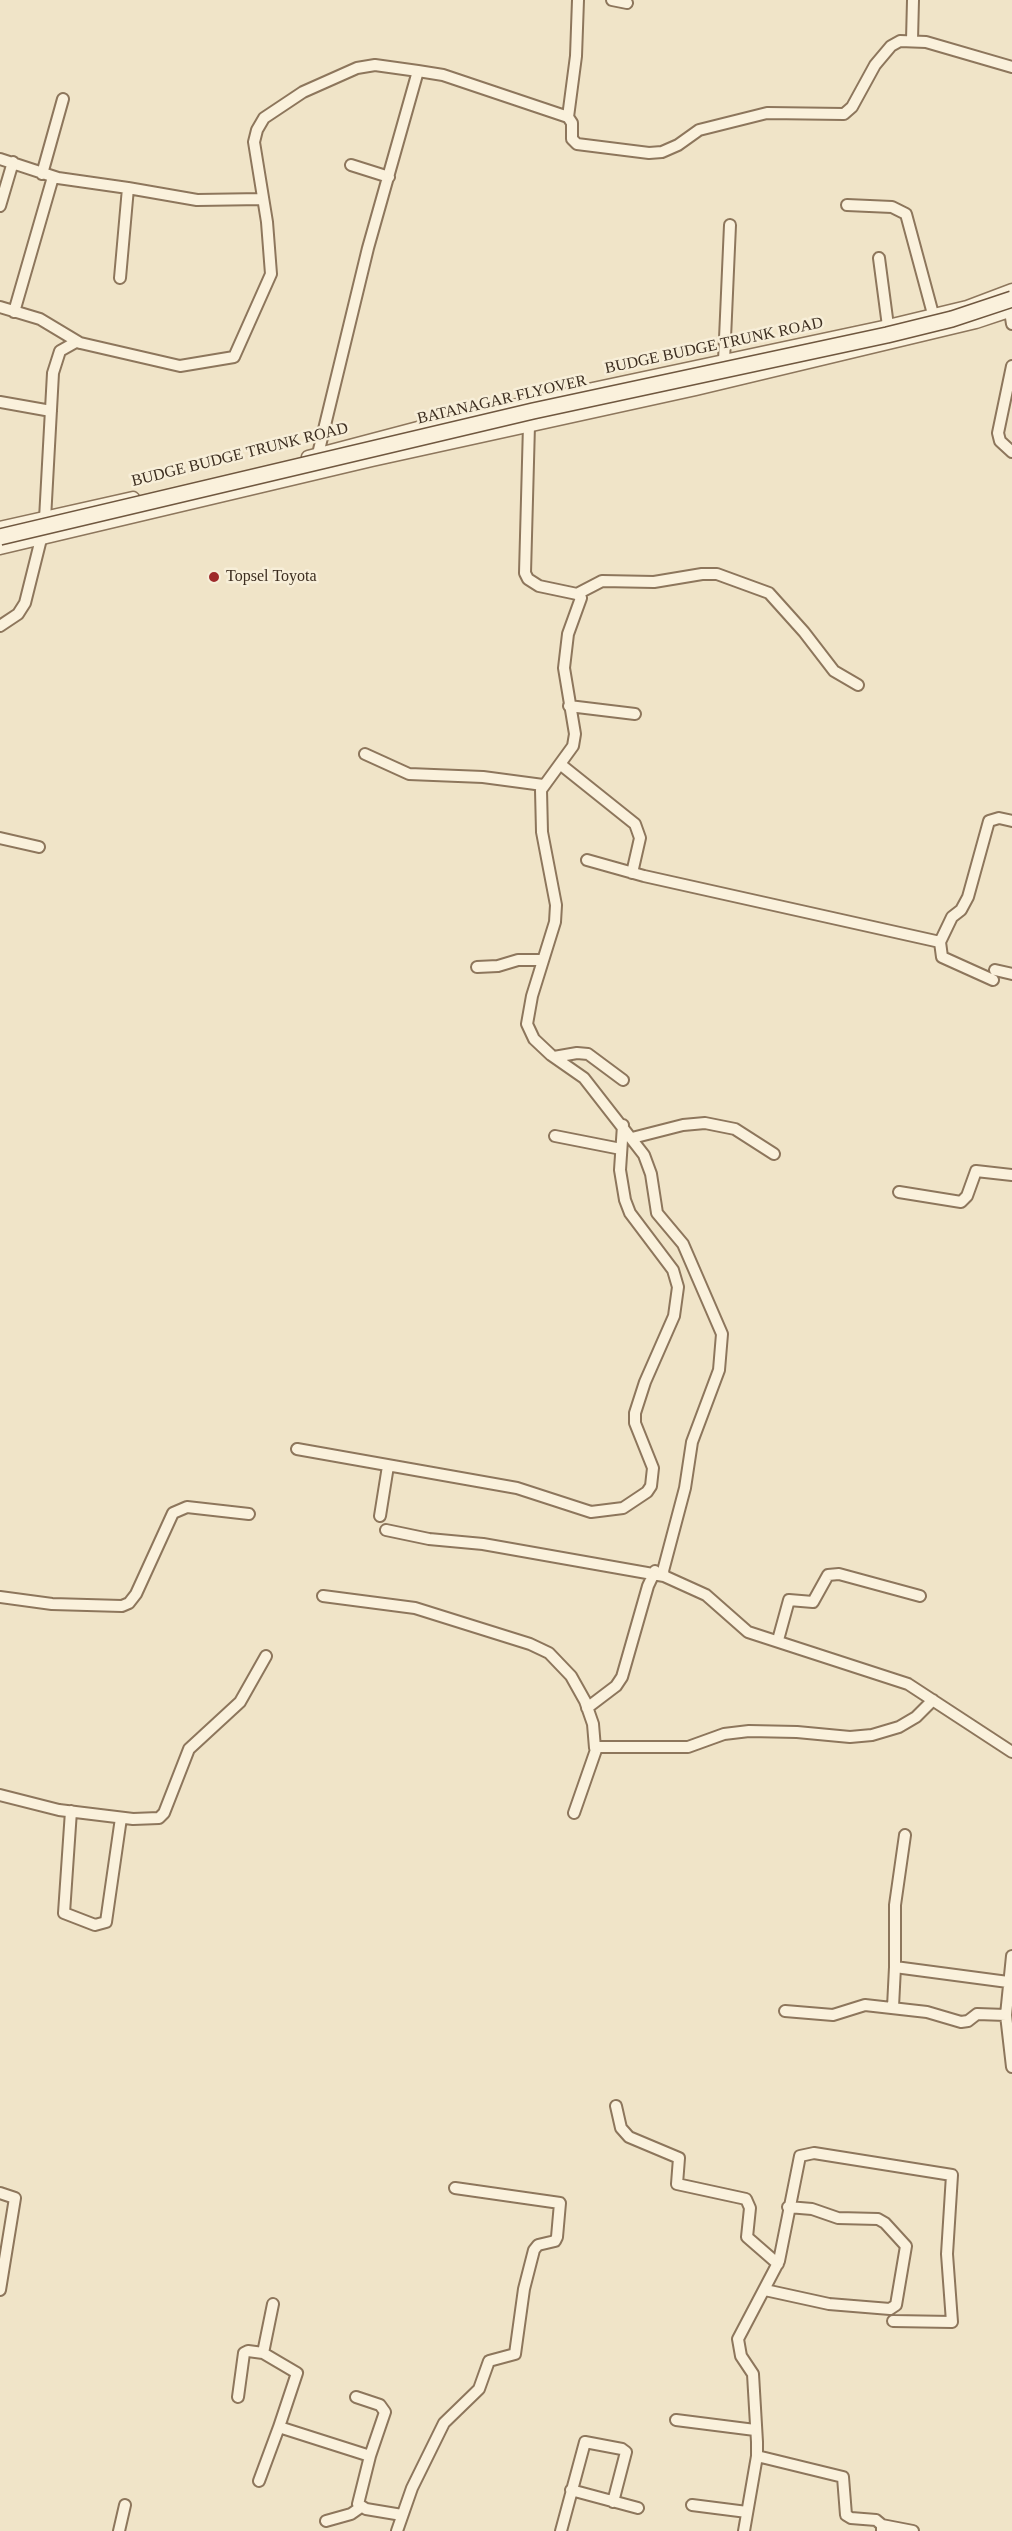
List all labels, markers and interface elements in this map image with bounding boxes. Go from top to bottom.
street label: BUDGE BUDGE TRUNK ROAD [603,313,825,379]
street label: BATANAGAR FLYOVER [415,371,589,429]
street label: BUDGE BUDGE TRUNK ROAD [130,419,350,491]
place label: Topsel Toyota [226,567,317,587]
marker: Topsel Toyota [207,570,221,584]

